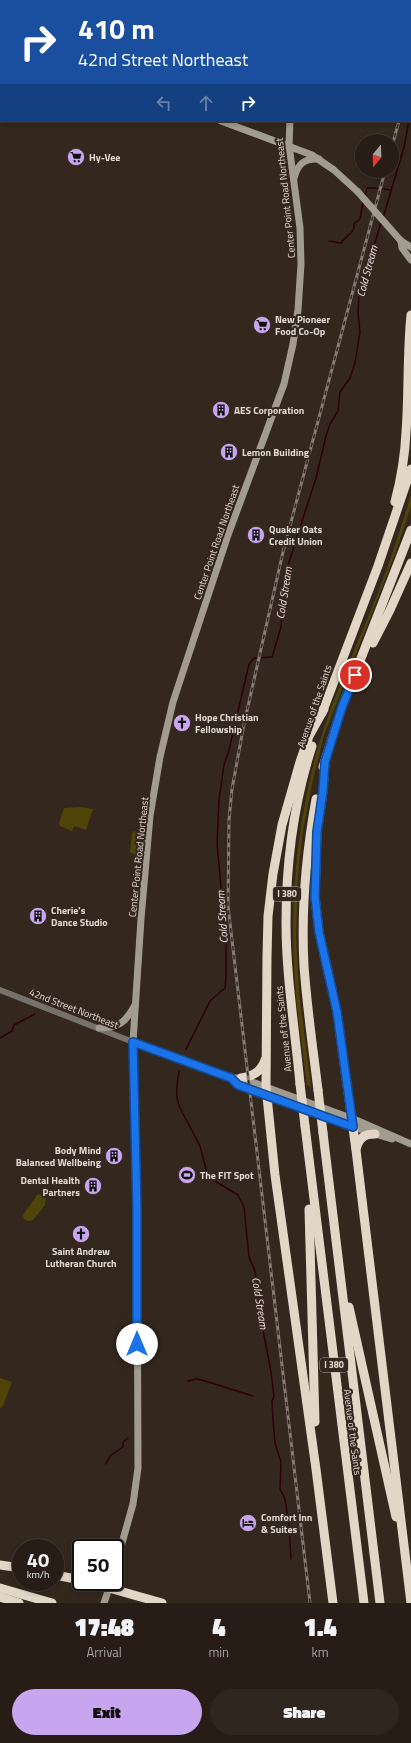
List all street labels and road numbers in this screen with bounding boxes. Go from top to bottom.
street label: Center Point Road Northeast [272,137,299,259]
street label: Center Point Road Northeast [190,482,243,602]
street label: Avenue of the Saints [293,662,336,750]
street label: Center Point Road Northeast [125,796,152,918]
road number: I 380 [273,887,301,901]
street label: 42nd Street Northeast [27,985,121,1033]
street label: Avenue of the Saints [271,985,295,1073]
road number: I 380 [320,1358,348,1372]
street label: Avenue of the Saints [340,1388,365,1476]

